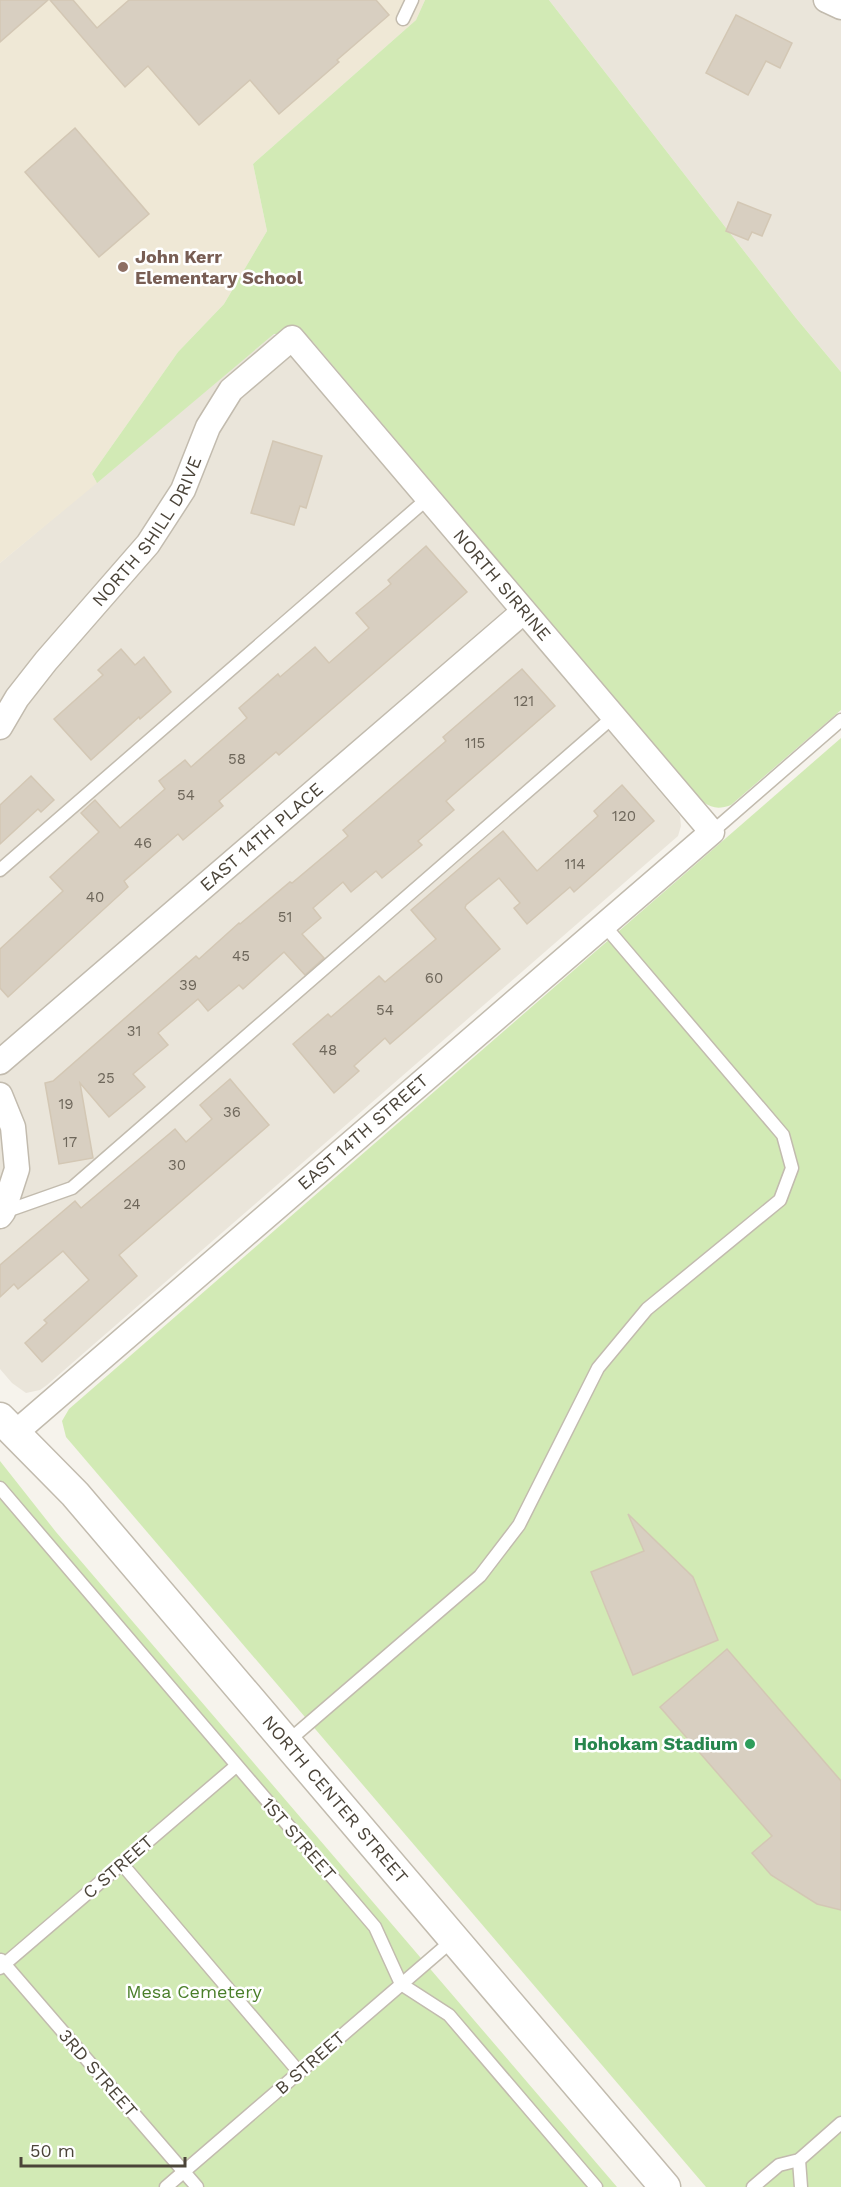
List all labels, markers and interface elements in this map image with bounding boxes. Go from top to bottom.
place label: John Kerr Elementary School [135,246,303,288]
marker: John Kerr Elementary School [116,260,130,274]
street label: NORTH SHILL DRIVE [87,453,205,610]
street label: NORTH SIRRINE [449,525,556,645]
house number: 121 [514,692,534,710]
house number: 115 [465,734,485,752]
house number: 58 [228,750,246,768]
street label: EAST 14TH PLACE [195,778,327,895]
house number: 54 [177,786,195,804]
house number: 120 [612,807,636,825]
house number: 46 [134,834,152,852]
house number: 114 [565,855,585,873]
house number: 40 [86,888,104,906]
house number: 51 [278,908,292,926]
house number: 45 [232,947,250,965]
house number: 60 [425,969,443,987]
house number: 39 [179,976,197,994]
house number: 54 [376,1001,394,1019]
house number: 31 [127,1022,141,1040]
house number: 48 [319,1041,337,1059]
house number: 25 [97,1069,115,1087]
street label: EAST 14TH STREET [293,1069,432,1194]
house number: 19 [58,1095,74,1113]
house number: 36 [223,1103,241,1121]
house number: 17 [63,1133,77,1151]
house number: 30 [168,1156,186,1174]
house number: 24 [123,1195,141,1213]
street label: NORTH CENTER STREET [258,1711,413,1887]
place label: Hohokam Stadium [574,1733,738,1754]
marker: Hohokam Stadium [743,1737,757,1751]
street label: 1ST STREET [258,1793,341,1884]
street label: C STREET [78,1830,157,1903]
park label: Mesa Cemetery [126,1981,262,2002]
street label: 3RD STREET [55,2025,142,2121]
street label: B STREET [270,2027,349,2099]
scale bar [21,2130,184,2168]
text: 50 m [30,2140,75,2161]

